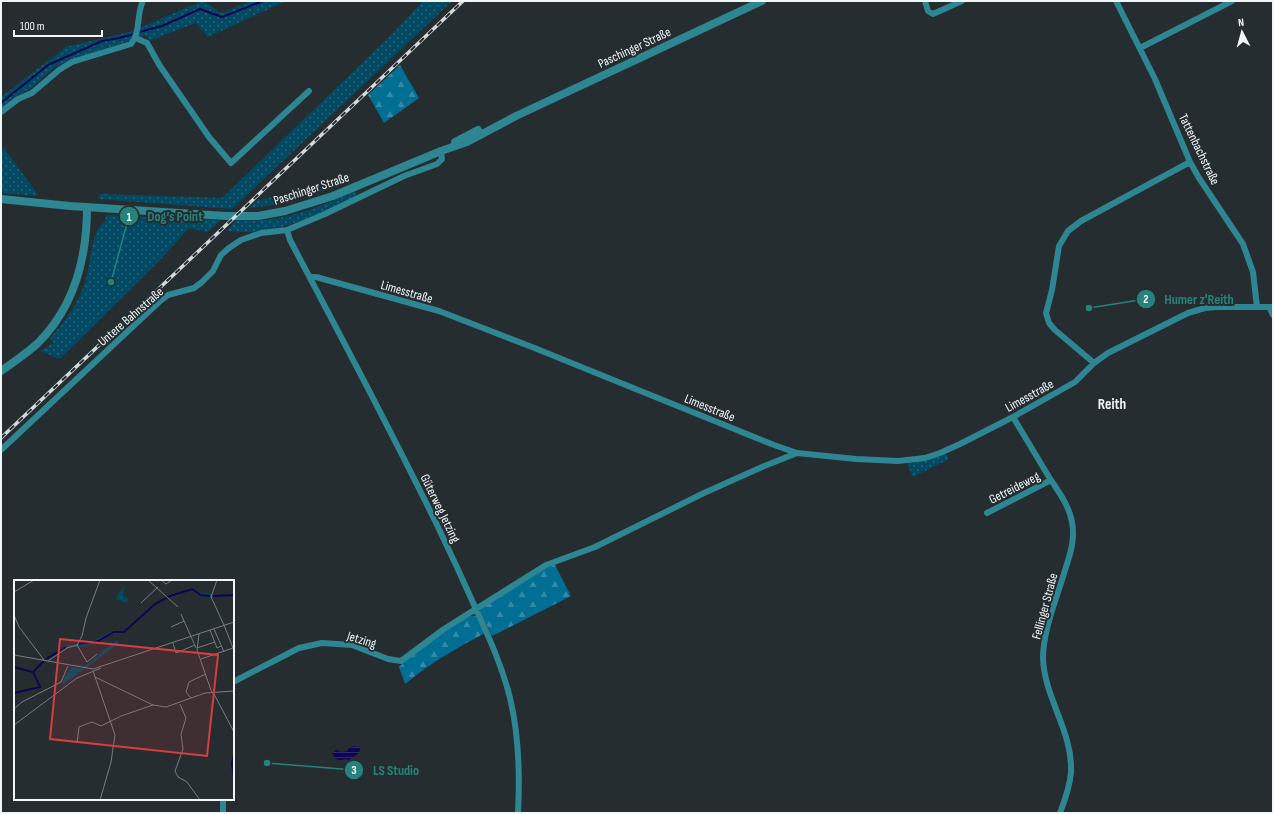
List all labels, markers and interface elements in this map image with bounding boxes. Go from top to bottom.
scale bar [14,12,102,38]
north arrow [1222,12,1262,52]
text: N [1237,16,1245,29]
text: 100 m [20,19,45,34]
street label: Paschinger Straße [595,24,673,72]
street label: Tattenbachstraße [1175,111,1223,188]
street label: Paschinger Straße [271,169,351,209]
callout: Dog’s Point [119,203,211,229]
text: Dog’s Point [147,208,203,225]
text: 1 [127,210,132,225]
street label: Limesstraße [379,277,434,307]
street label: Untere Bahnstraße [95,284,167,350]
callout: Humer z'Reith [1136,286,1242,312]
text: Humer z'Reith [1164,291,1234,308]
text: 2 [1143,292,1149,307]
street label: Limesstraße [1002,376,1057,416]
street label: Limesstraße [682,391,737,425]
district label: Reith [1098,395,1126,414]
street label: Getreideweg [986,468,1043,508]
street label: Güterweg Jetzing [417,471,464,545]
street label: Fellinger Straße [1028,571,1061,641]
inset map [14,580,234,800]
street label: Jetzing [344,628,378,652]
callout: LS Studio [344,757,427,783]
text: LS Studio [373,762,419,779]
text: 3 [351,763,357,778]

